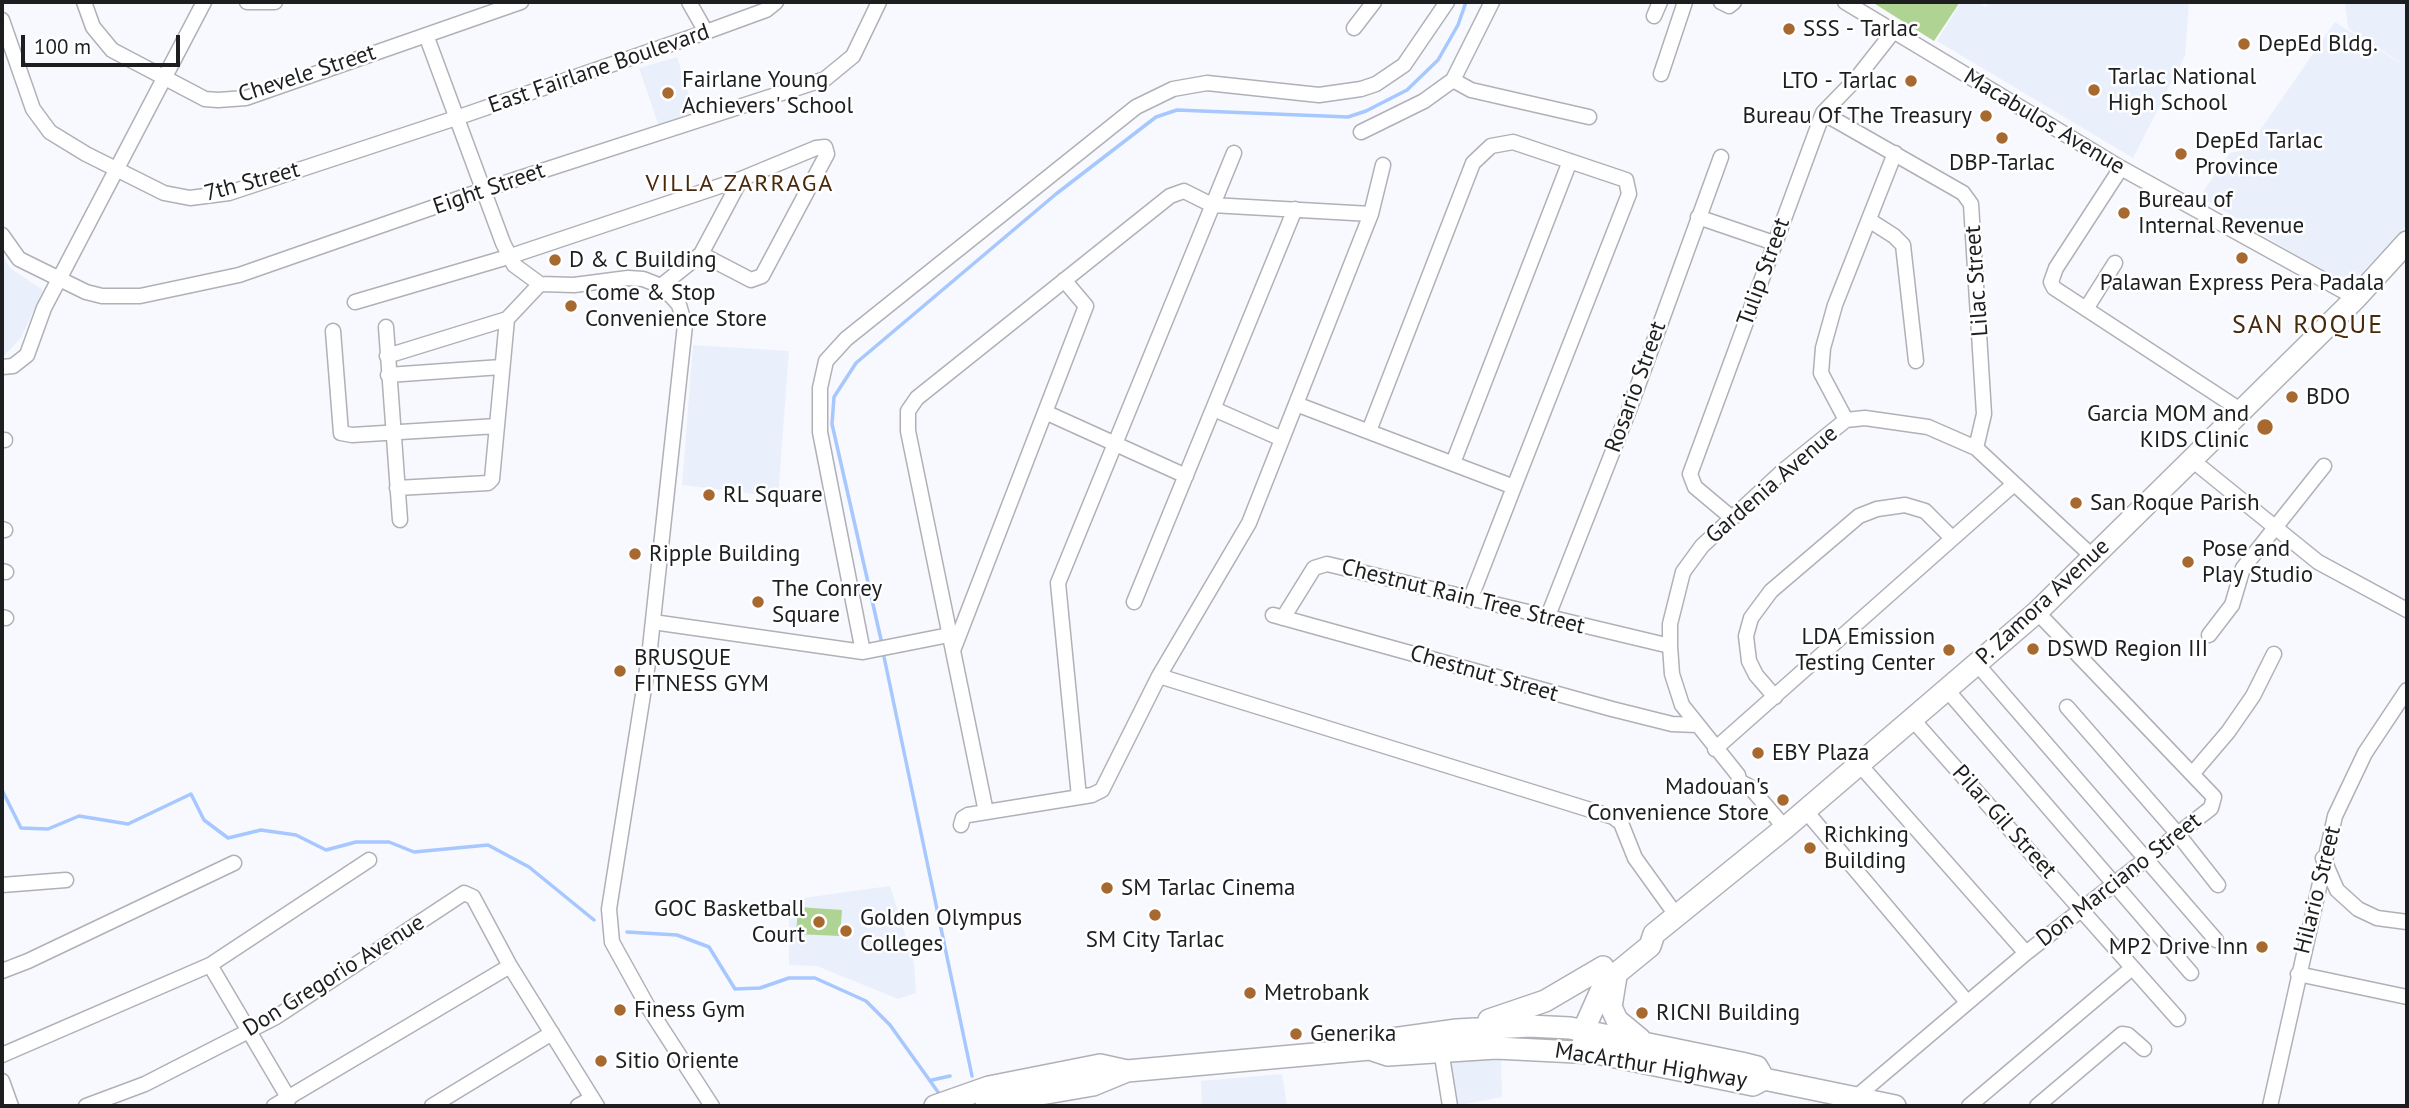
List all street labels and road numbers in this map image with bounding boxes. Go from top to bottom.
street label: East Fairlane Boulevard [485,18,713,120]
street label: Chevele Street [235,39,379,109]
street label: Macabulos Avenue [1959,63,2129,181]
street label: 7th Street [201,156,303,208]
street label: Eight Street [430,157,548,221]
street label: Tulip Street [1732,214,1796,330]
street label: Lilac Street [1959,224,1995,338]
street label: Rosario Street [1600,318,1672,456]
street label: Gardenia Avenue [1700,420,1844,550]
street label: P. Zamora Avenue [1970,533,2116,671]
street label: Chestnut Rain Tree Street [1339,553,1587,641]
street label: Chestnut Street [1407,640,1561,708]
street label: Pilar Gil Street [1946,760,2062,884]
street label: Don Marciano Street [2031,807,2207,953]
street label: Hilario Street [2289,823,2347,957]
street label: Don Gregorio Avenue [238,909,430,1043]
street label: MacArthur Highway [1553,1037,1749,1095]

